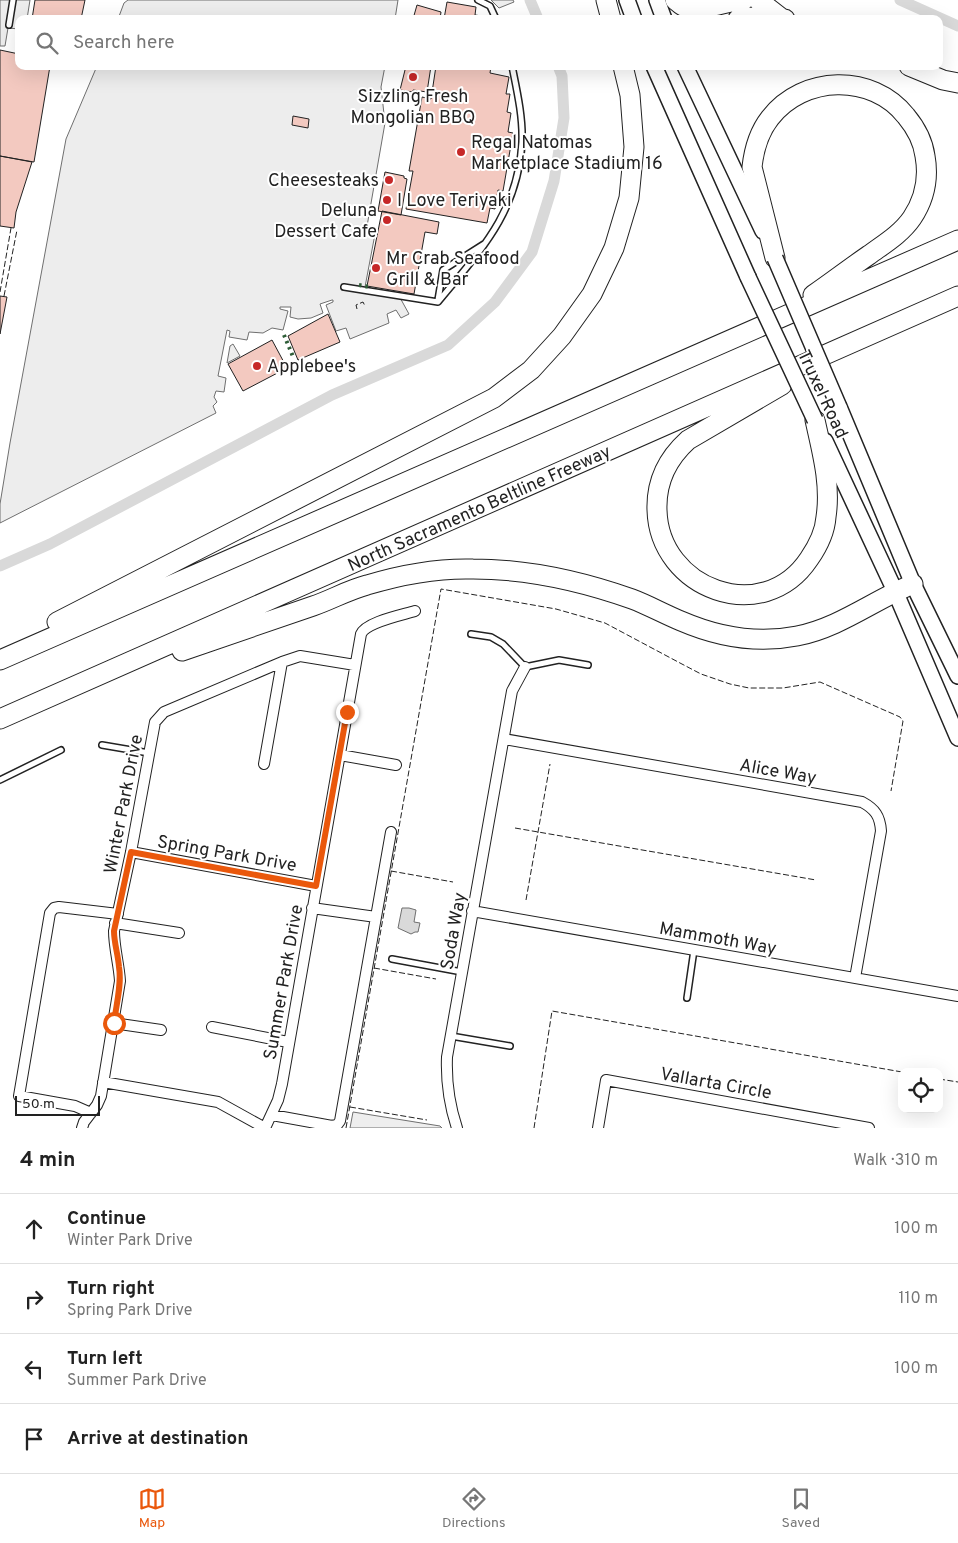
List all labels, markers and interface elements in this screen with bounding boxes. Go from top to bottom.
search box [15,15,943,70]
icon: search [33,29,61,57]
text: Search here [73,31,175,55]
marker: Sizzling Fresh Mongolian BBQ [407,71,419,83]
place label: Sizzling Fresh Mongolian BBQ [351,86,475,130]
place label: Regal Natomas Marketplace Stadium 16 [471,132,663,176]
marker: Regal Natomas Marketplace Stadium 16 [455,146,467,158]
place label: Cheesesteaks [268,170,379,193]
marker: Cheesesteaks [383,174,395,186]
place label: I Love Teriyaki [397,190,512,213]
marker: I Love Teriyaki [381,194,393,206]
place label: Deluna Dessert Cafe [274,200,377,244]
marker: Deluna Dessert Cafe [381,214,393,226]
place label: Mr Crab Seafood Grill & Bar [386,248,520,292]
marker: Mr Crab Seafood Grill & Bar [370,262,382,274]
street label: Truxel Road [791,347,852,443]
place label: Applebee's [267,356,356,379]
marker: Applebee's [251,360,263,372]
street label: North Sacramento Beltline Freeway [344,441,615,578]
route end [336,701,359,724]
street label: Winter Park Drive [100,733,149,876]
street label: Alice Way [737,754,818,791]
street label: Spring Park Drive [155,831,298,878]
street label: Soda Way [436,891,473,972]
street label: Summer Park Drive [260,903,309,1062]
street label: Mammoth Way [657,918,778,961]
route start [103,1012,126,1035]
street label: Vallarta Circle [658,1063,773,1106]
map controls [898,1068,943,1113]
button: locate [898,1068,943,1113]
scale bar [15,1093,100,1116]
text: 50 m [22,1096,55,1113]
text: 4 min [20,1147,76,1174]
text: Walk · 310 m [853,1151,938,1171]
text: Continue [67,1207,146,1231]
icon: ahead [20,1215,48,1243]
text: 100 m [894,1219,938,1239]
text: Winter Park Drive [67,1231,193,1251]
text: Turn right [67,1277,155,1301]
icon: right [20,1285,48,1313]
text: 110 m [898,1289,938,1309]
text: Spring Park Drive [67,1301,192,1321]
text: Turn left [67,1347,143,1371]
icon: left [20,1355,48,1383]
text: 100 m [894,1359,938,1379]
text: Summer Park Drive [67,1371,207,1391]
icon: arrive [20,1425,48,1453]
text: Arrive at destination [67,1427,248,1451]
tab: Map [138,1485,166,1532]
tab: Directions [442,1485,506,1532]
tab: Saved [782,1485,820,1532]

